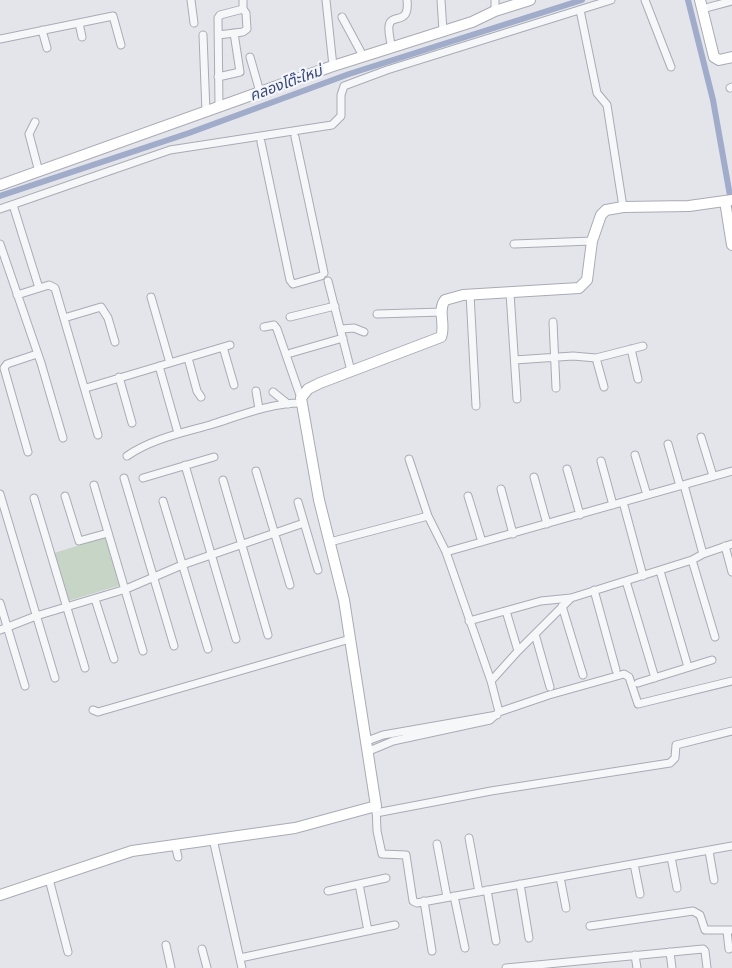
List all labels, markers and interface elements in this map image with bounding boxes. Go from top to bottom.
water label: คลองโต๊ะใหม่ [247,63,325,105]

